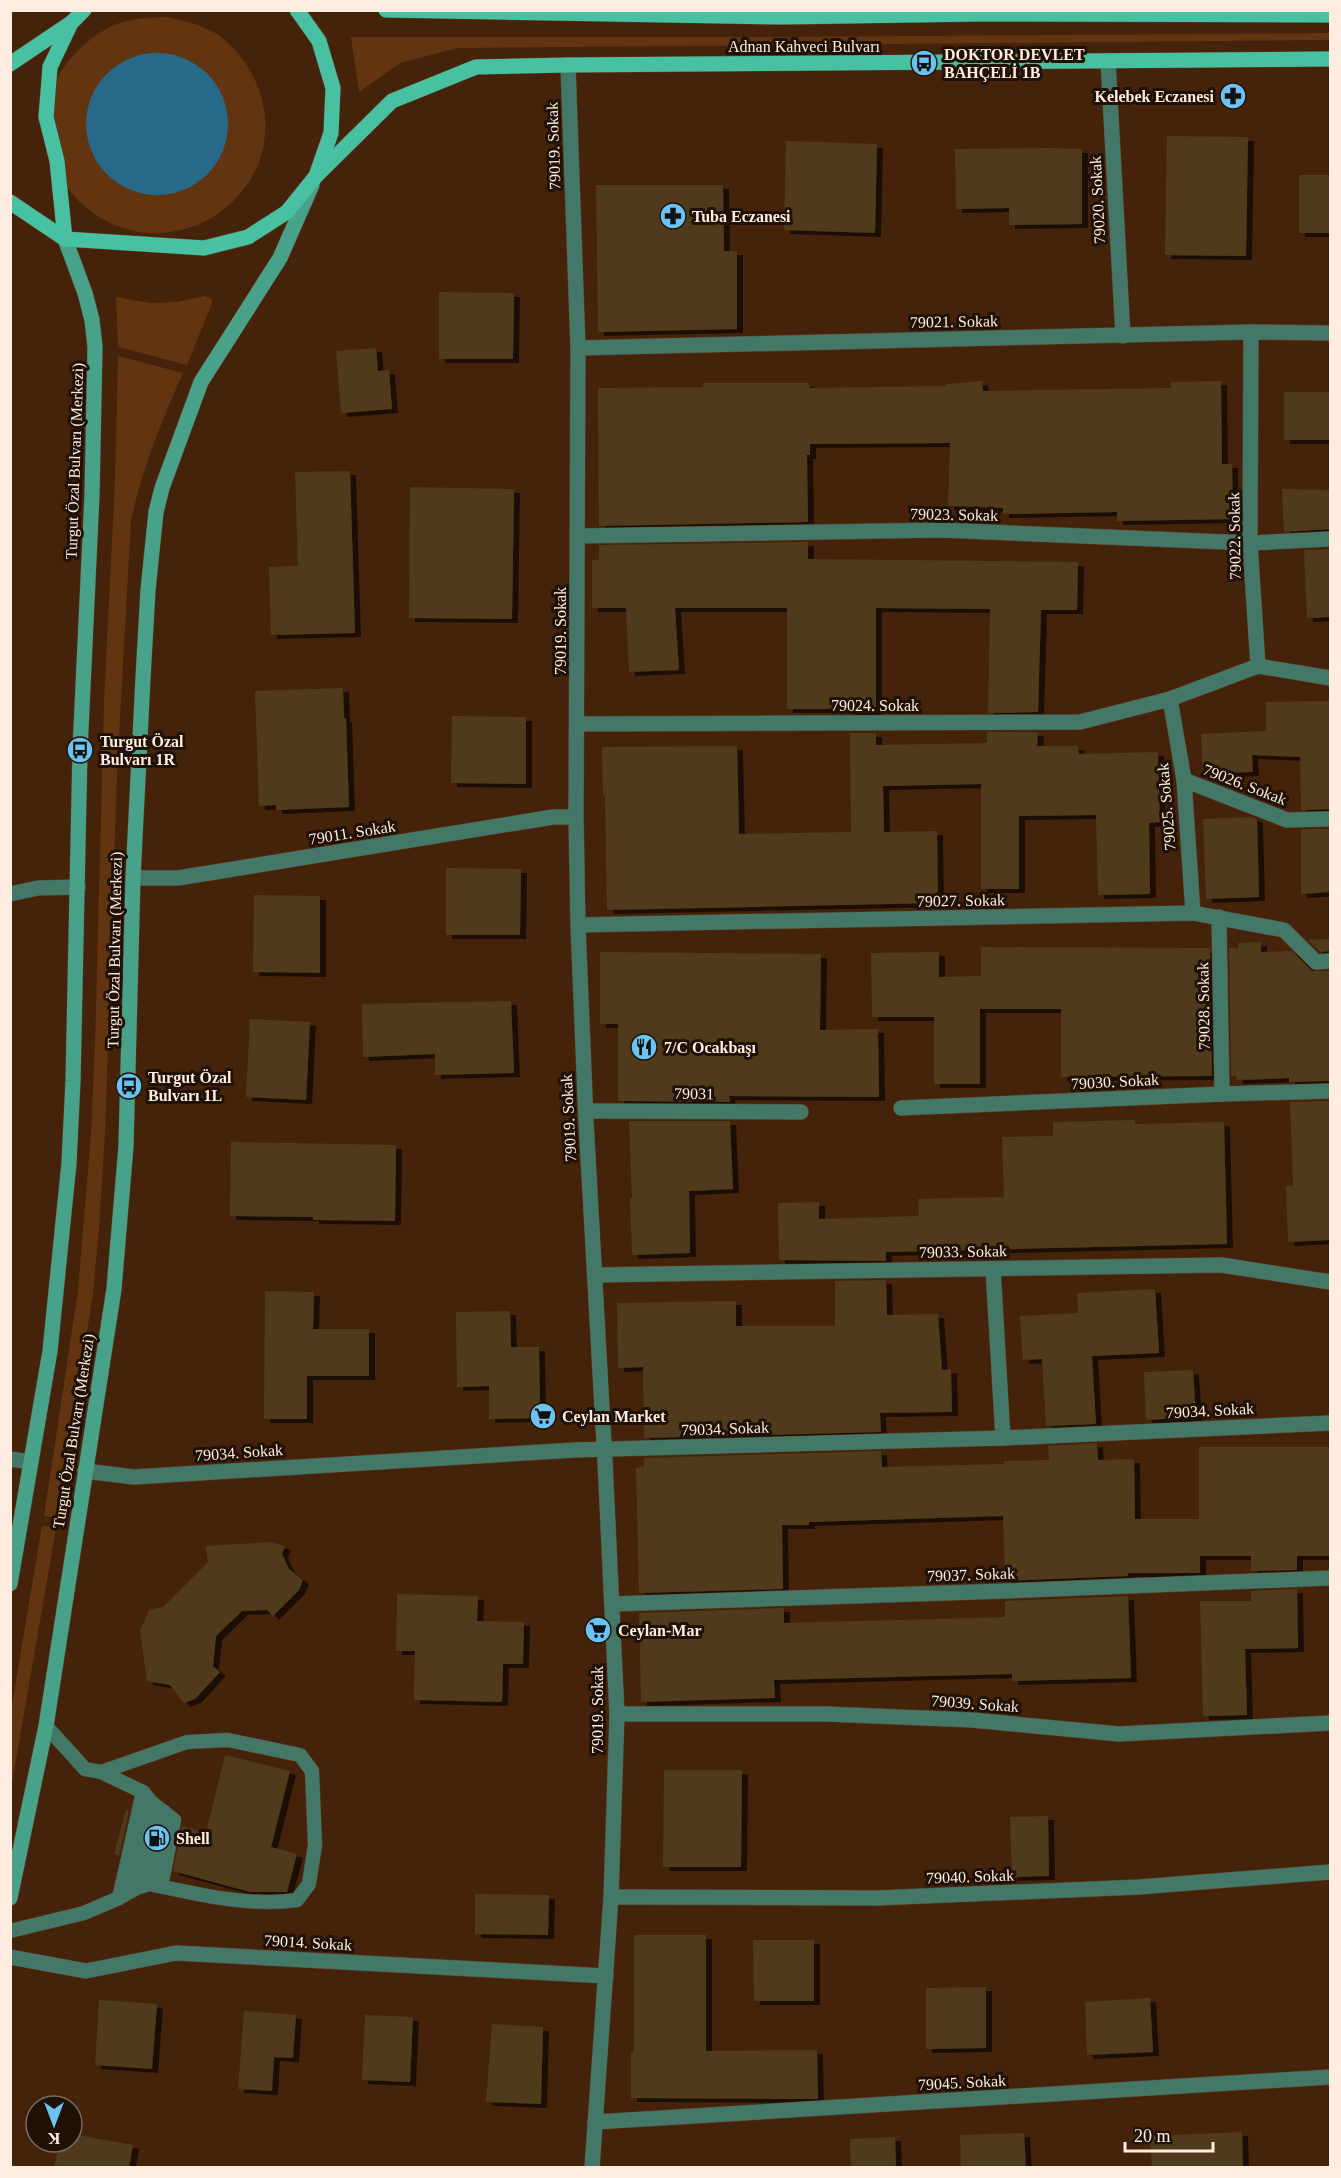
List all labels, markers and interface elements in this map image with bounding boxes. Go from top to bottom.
street label: Adnan Kahveci Bulvarı [728,38,881,55]
place label: DOKTOR DEVLET BAHÇELİ 1B [944,46,1085,82]
bus stop icon: DOKTOR DEVLET BAHÇELİ 1B [909,48,939,78]
pharmacy icon: Kelebek Eczanesi [1218,81,1248,111]
place label: Kelebek Eczanesi [1094,88,1215,105]
street label: 79019. Sokak [543,102,564,190]
street label: 79020. Sokak [1087,156,1108,244]
pharmacy icon: Tuba Eczanesi [658,201,688,231]
place label: Tuba Eczanesi [692,208,791,225]
street label: 79021. Sokak [910,312,998,331]
street label: Turgut Özal Bulvarı (Merkezi) [63,362,87,560]
street label: 79022. Sokak [1225,492,1244,580]
street label: 79023. Sokak [910,505,998,524]
street label: 79019. Sokak [552,587,569,675]
street label: 79024. Sokak [831,697,919,714]
place label: Turgut Özal Bulvarı 1R [100,733,184,768]
bus stop icon: Turgut Özal Bulvarı 1R [65,735,95,765]
street label: 79026. Sokak [1201,761,1289,808]
street label: 79025. Sokak [1154,762,1179,852]
street label: 79011. Sokak [308,817,397,848]
street label: Turgut Özal Bulvarı (Merkezi) [104,851,126,1049]
street label: 79027. Sokak [917,891,1005,910]
street label: 79028. Sokak [1194,962,1213,1050]
restaurant icon: 7/C Ocakbaşı [629,1032,659,1062]
place label: 7/C Ocakbaşı [664,1039,757,1057]
place label: Turgut Özal Bulvarı 1L [148,1069,232,1104]
bus stop icon: Turgut Özal Bulvarı 1L [114,1071,144,1101]
street label: 79030. Sokak [1071,1071,1159,1092]
street label: 79019. Sokak [558,1074,579,1162]
street label: 79031 [674,1085,714,1102]
street label: 79033. Sokak [919,1242,1007,1261]
street label: Turgut Özal Bulvarı (Merkezi) [50,1333,98,1530]
street label: 79034. Sokak [1166,1400,1254,1421]
supermarket icon: Ceylan Market [528,1401,558,1431]
place label: Ceylan Market [562,1408,666,1426]
street label: 79034. Sokak [681,1418,769,1439]
street label: 79034. Sokak [195,1441,284,1464]
street label: 79037. Sokak [927,1564,1015,1585]
supermarket icon: Ceylan-Mar [583,1615,613,1645]
place label: Ceylan-Mar [618,1622,702,1640]
street label: 79019. Sokak [589,1666,606,1754]
street label: 79039. Sokak [930,1692,1019,1715]
fuel station icon: Shell [142,1823,172,1853]
place label: Shell [176,1830,210,1847]
street label: 79040. Sokak [926,1866,1014,1887]
street label: 79014. Sokak [264,1932,352,1953]
street label: 79045. Sokak [918,2072,1006,2093]
north arrow [24,2094,84,2154]
scale bar [1125,2115,1214,2153]
text: 20 m [1134,2126,1171,2146]
text: K [47,2130,60,2147]

